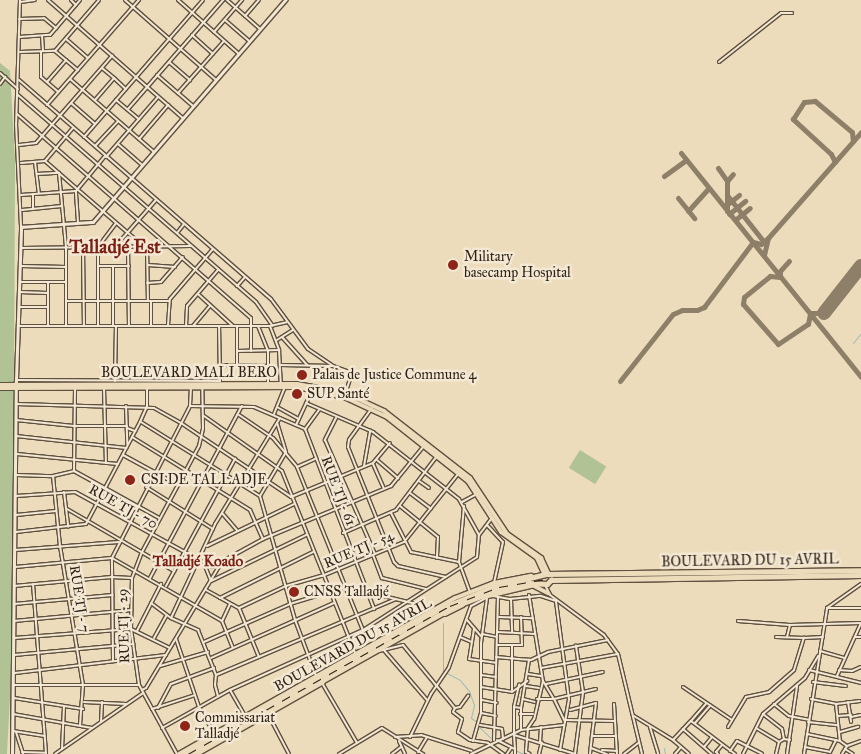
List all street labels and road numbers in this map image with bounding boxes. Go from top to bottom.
street label: BOULEVARD MALI BERO [101,365,277,381]
street label: RUE TJ - 61 [317,454,359,528]
street label: RUE TJ - 70 [86,481,160,533]
street label: RUE TJ - 54 [321,528,397,572]
street label: BOULEVARD DU 15 AVRIL [661,551,839,571]
street label: RUE TJ - 7 [65,564,93,634]
street label: RUE TJ - 29 [114,588,134,664]
street label: BOULEVARD DU 15 AVRIL [271,595,435,695]

